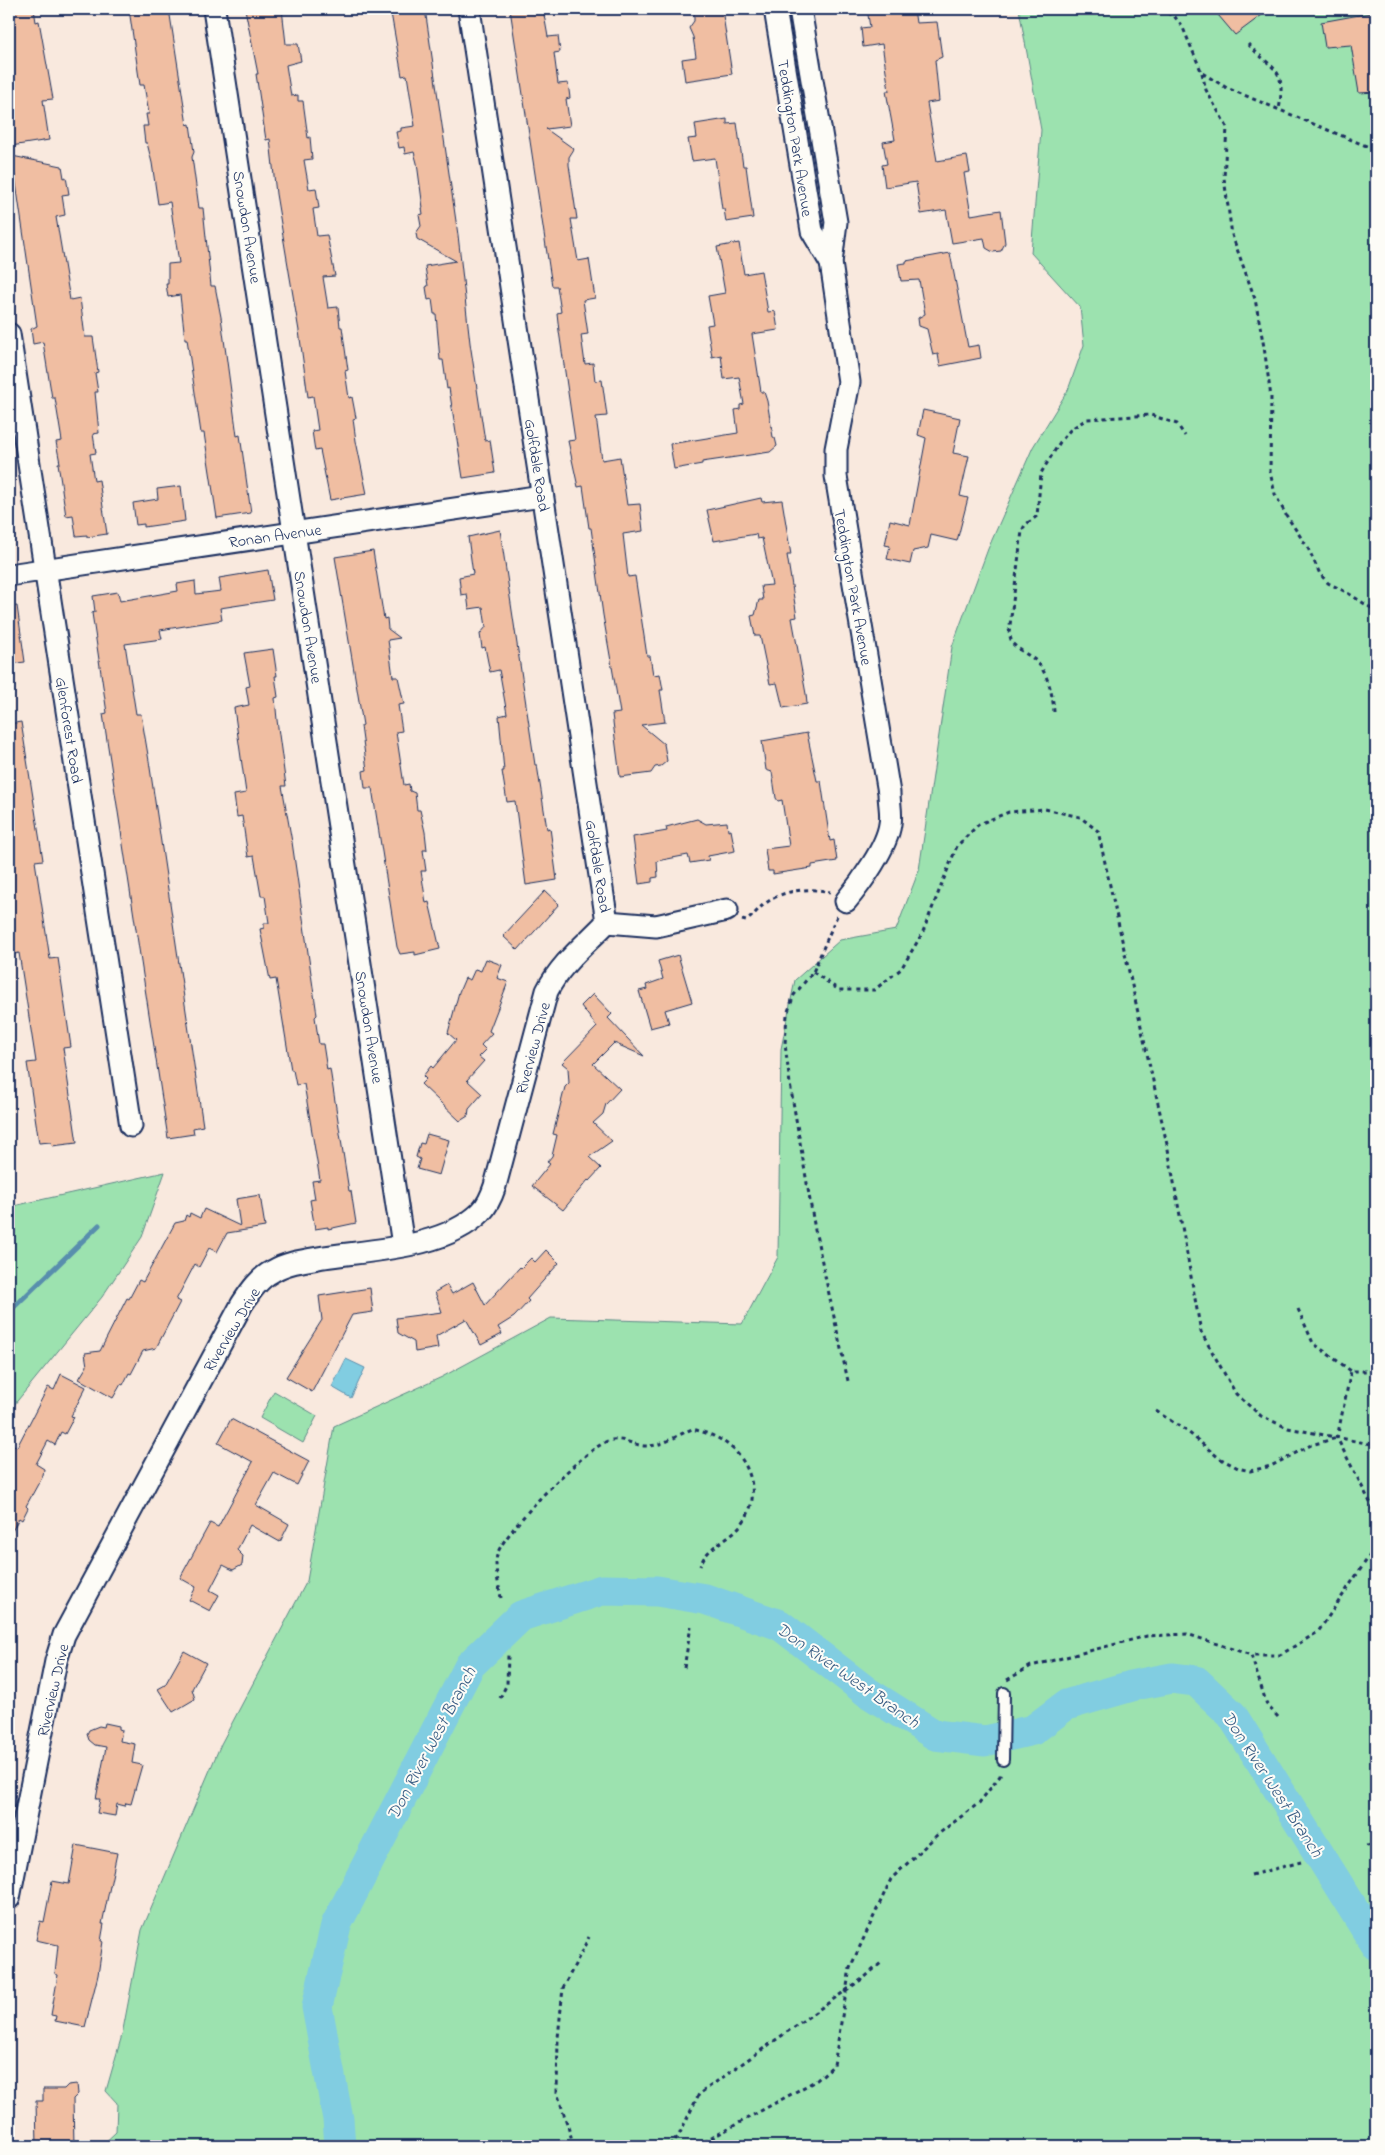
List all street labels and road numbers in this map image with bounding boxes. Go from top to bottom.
street label: Teddington Park Avenue [770,58,818,219]
street label: Snowdon Avenue [225,169,267,286]
street label: Golfdale Road [517,417,555,513]
street label: Teddington Park Avenue [826,507,878,668]
street label: Ronan Avenue [227,518,324,555]
street label: Snowdon Avenue [286,569,328,686]
street label: Glenforest Road [48,676,88,785]
street label: Golfdale Road [578,818,616,914]
street label: Snowdon Avenue [347,969,389,1086]
street label: Riverview Drive [510,999,558,1097]
street label: Riverview Drive [198,1283,268,1377]
street label: Riverview Drive [32,1641,76,1739]

